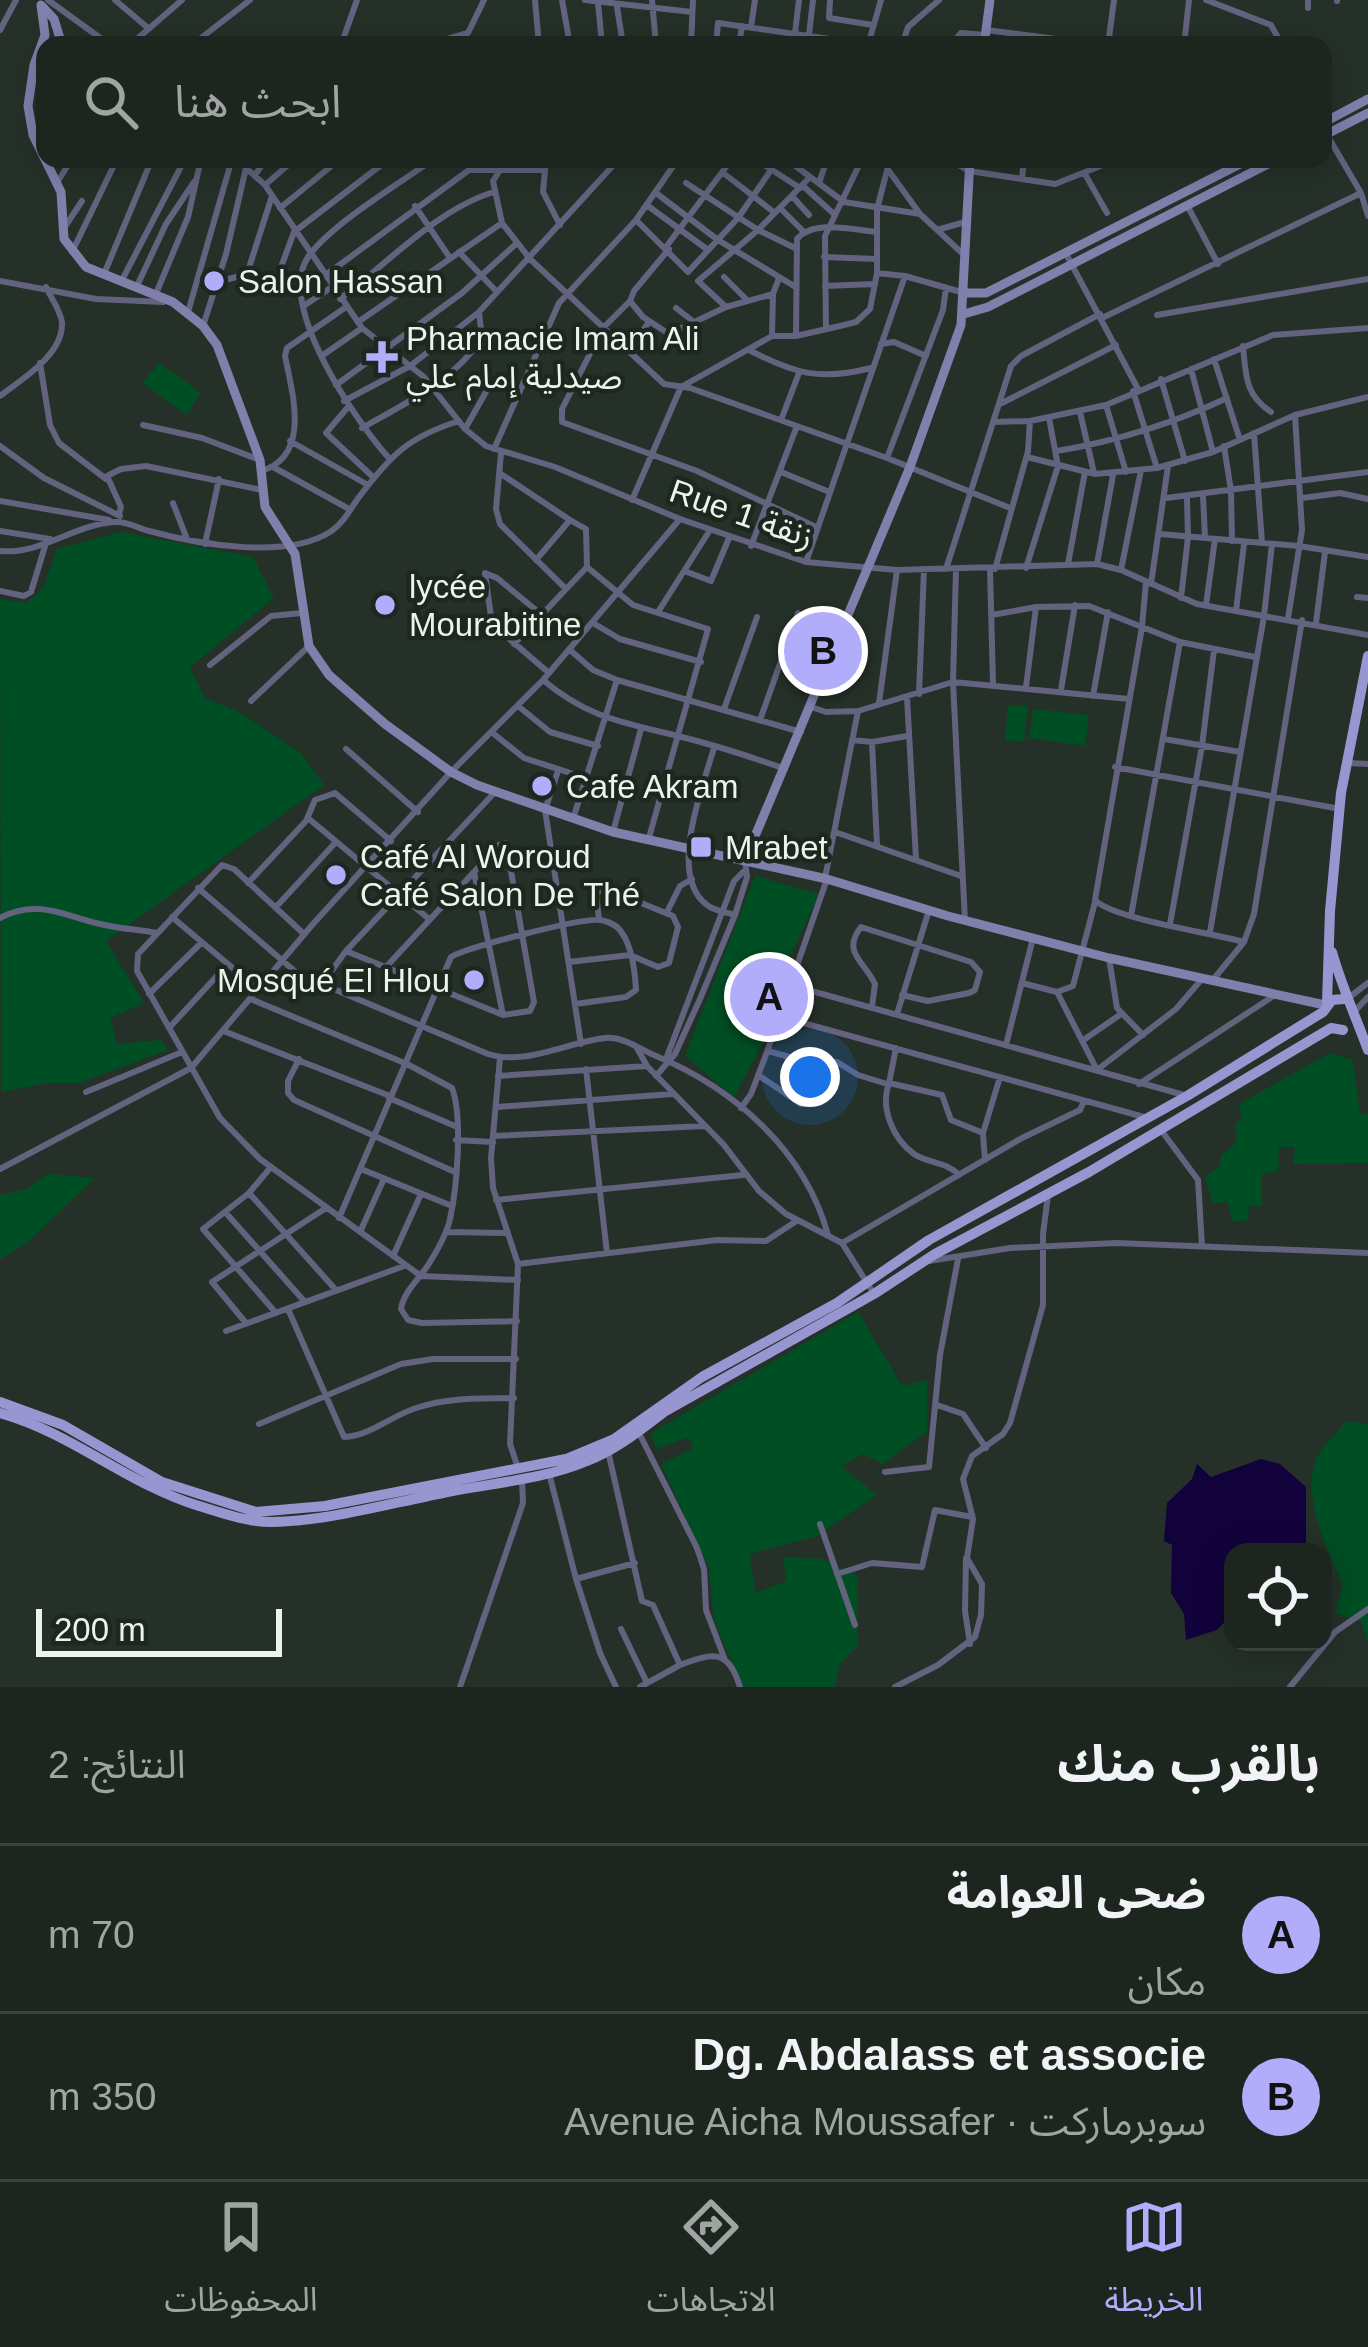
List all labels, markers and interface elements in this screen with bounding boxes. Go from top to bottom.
search box [36,36,1332,168]
icon: search [78,69,144,135]
text: ابحث هنا [174,76,342,127]
place label: Salon Hassan [238,263,443,300]
marker: Salon Hassan [201,268,227,294]
place label: Pharmacie Imam Ali صيدلية إمام علي [406,320,699,402]
marker: Pharmacie Imam Ali صيدلية إمام علي [369,344,395,370]
street label: Rue 1 زنقة [665,472,819,556]
place label: lycée Mourabitine [409,568,581,643]
marker: lycée Mourabitine [372,592,398,618]
pin: B [784,606,862,696]
place label: Cafe Akram [566,768,738,805]
marker: Cafe Akram [529,773,555,799]
place label: Mrabet [725,829,828,866]
marker: Mrabet [688,834,714,860]
place label: Café Al Woroud Café Salon De Thé [360,838,640,913]
marker: Café Al Woroud Café Salon De Thé [323,862,349,888]
pin: A [730,952,808,1042]
place label: Mosqué El Hlou [217,962,450,999]
marker: Mosqué El Hlou [461,967,487,993]
your location [780,1047,840,1107]
map controls [1224,1543,1332,1651]
button: locate [1224,1543,1332,1651]
scale bar [36,1603,282,1656]
text: 200 m [54,1611,146,1648]
text: بالقرب منك [1057,1735,1320,1792]
text: النتائج: 2 [48,1743,186,1786]
text: ضحى العوامة [947,1867,1206,1918]
text: 70 m [48,1913,135,1956]
text: A [1267,1913,1295,1956]
text: مكان [1128,1960,1206,2003]
text: Dg. Abdalass et associe [692,2029,1206,2080]
text: 350 m [48,2075,156,2118]
text: B [1267,2075,1295,2118]
text: سوبرماركت · Avenue Aicha Moussafer [564,2100,1206,2143]
tab: المحفوظات [165,2194,318,2335]
tab: الاتجاهات [647,2194,776,2335]
tab: الخريطة [1105,2194,1203,2335]

